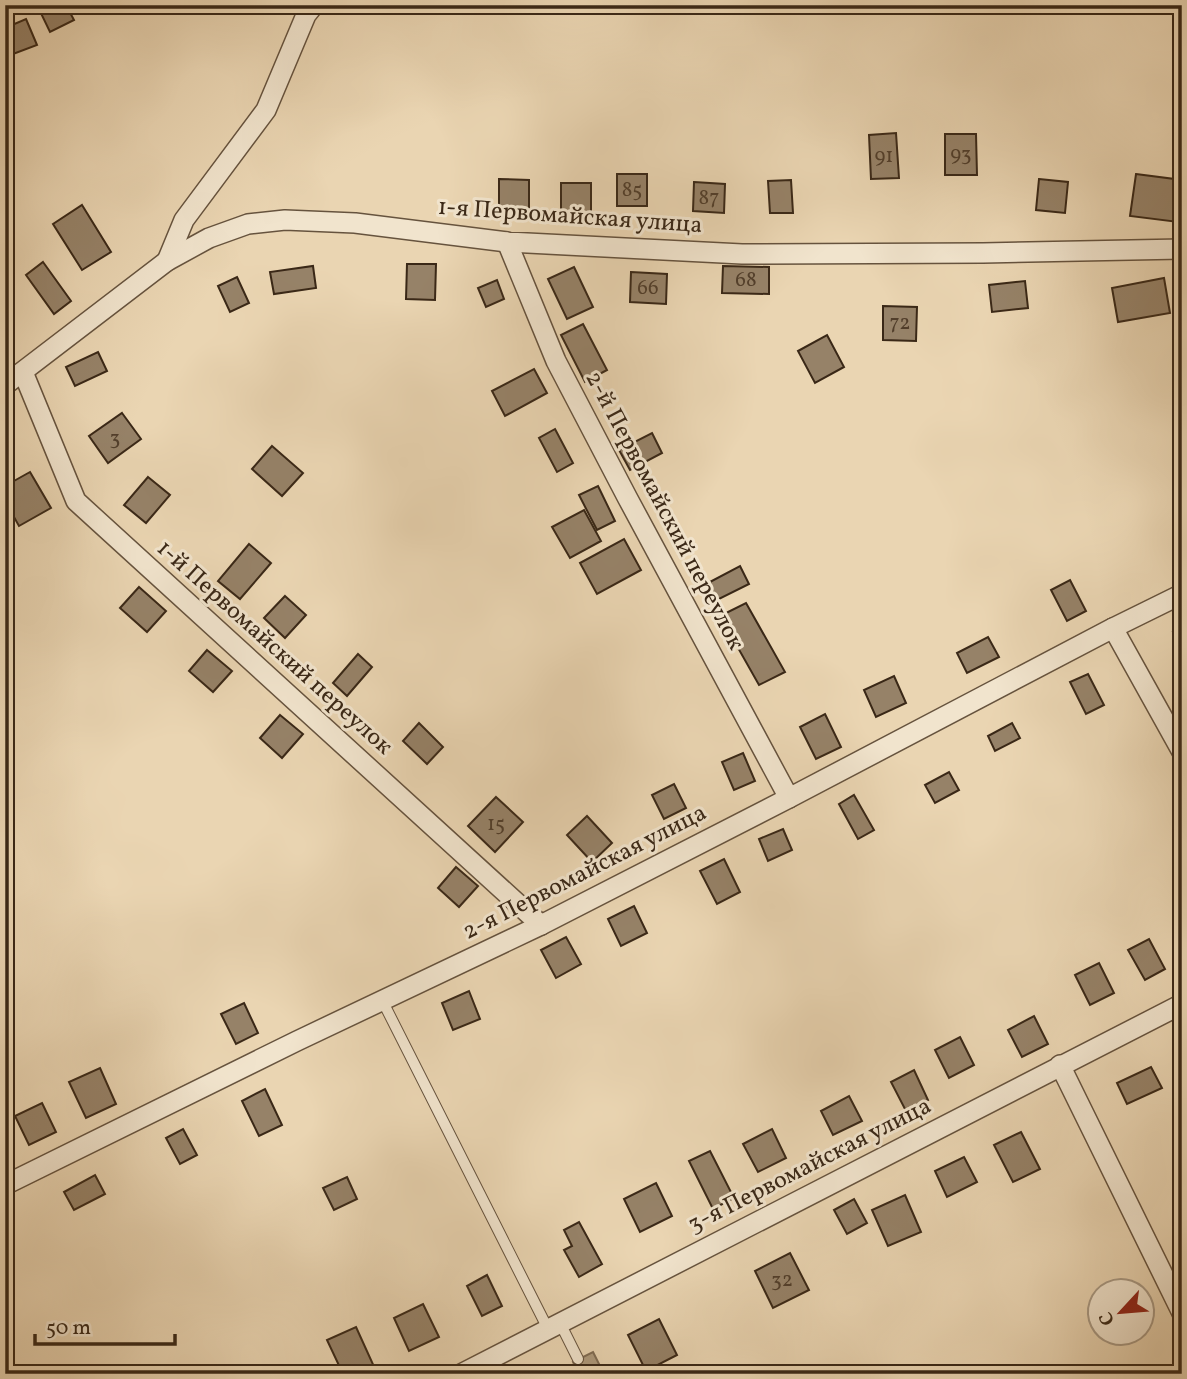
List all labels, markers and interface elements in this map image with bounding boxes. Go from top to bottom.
house number: 93 [950,140,972,169]
house number: 91 [874,142,894,171]
house number: 85 [622,176,642,205]
house number: 87 [699,184,719,213]
street label: 1-я Первомайская улица [436,191,704,243]
house number: 68 [735,266,757,295]
house number: 66 [637,274,659,303]
house number: 72 [889,309,911,338]
street label: 2-й Первомайский переулок [576,365,752,657]
house number: 3 [110,424,120,453]
street label: 1-й Первомайский переулок [148,533,400,764]
street label: 2-я Первомайская улица [457,797,713,949]
house number: 15 [487,810,505,839]
street label: 3-я Первомайская улица [682,1090,938,1242]
house number: 32 [771,1266,793,1295]
north arrow [1086,1278,1156,1348]
scale bar [35,1302,175,1346]
text: С [1093,1307,1122,1330]
text: 50 m [46,1314,91,1343]

